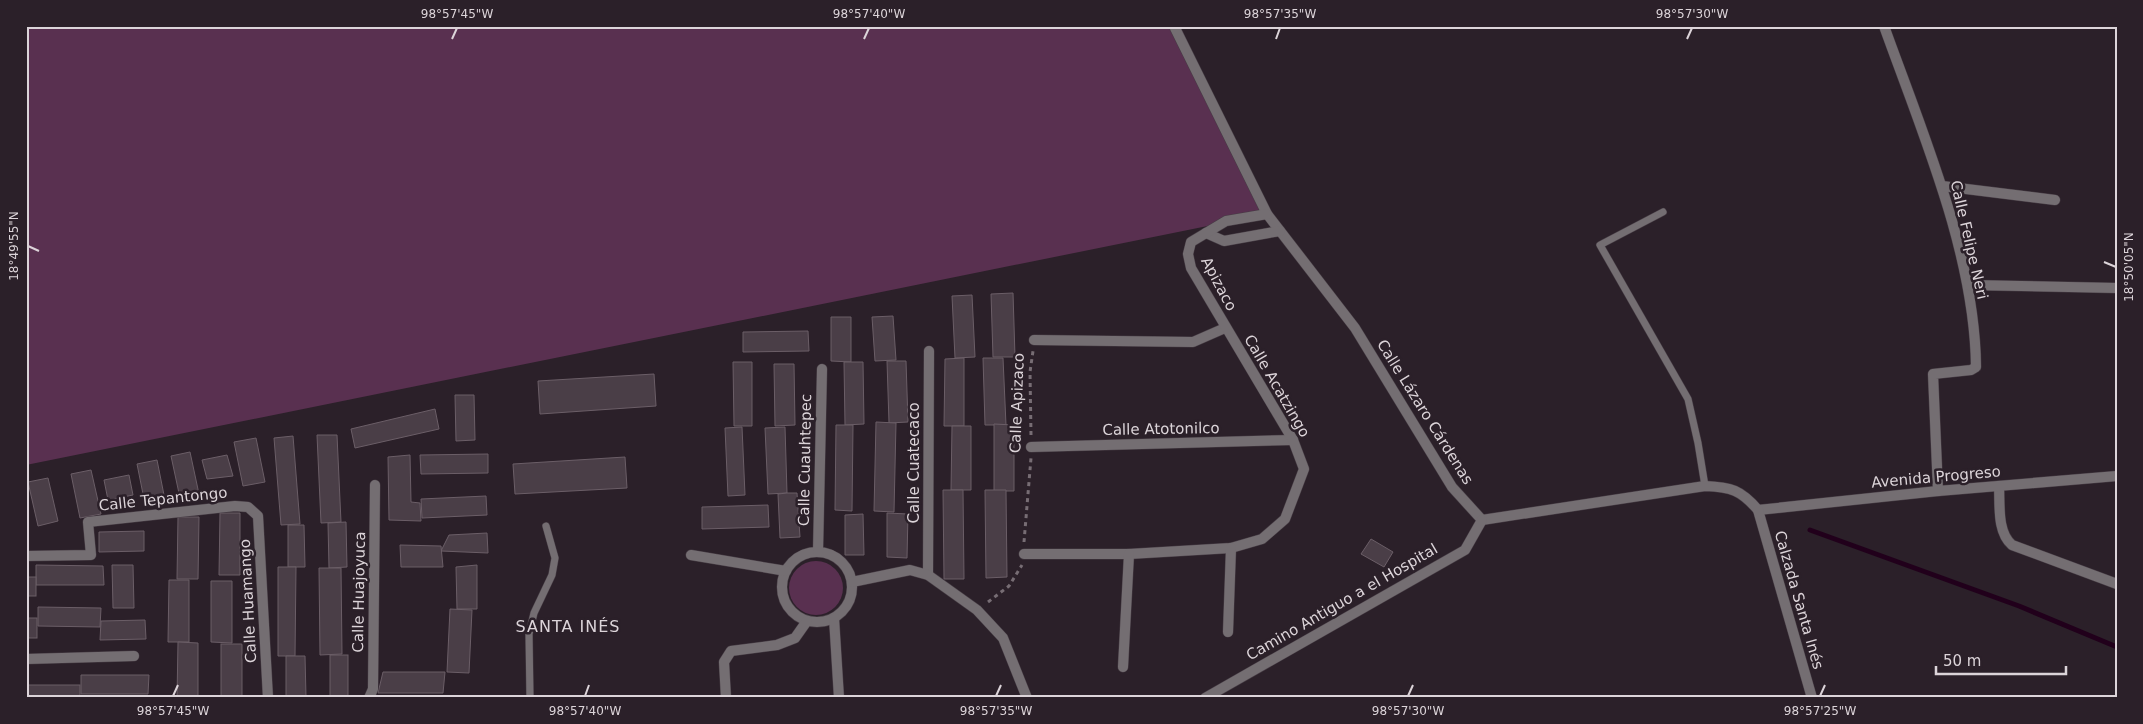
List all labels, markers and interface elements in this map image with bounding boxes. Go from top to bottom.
text: 98°57'45"W [421,7,493,21]
text: 98°57'40"W [833,7,905,21]
text: 98°57'35"W [1244,7,1316,21]
text: 98°57'30"W [1656,7,1728,21]
street label: Calle Felipe Neri [1947,179,1991,301]
text: 18°49'55"N [7,211,21,281]
text: 18°50'05"N [2122,232,2136,302]
street label: Apizaco [1197,254,1241,314]
street label: Calle Acatzingo [1240,331,1314,441]
street label: Calle Lázaro Cárdenas [1373,336,1477,488]
street label: Calle Apizaco [1006,352,1028,454]
street label: Calle Cuauhtepec [795,394,815,526]
street label: Calle Cuatecaco [905,402,923,524]
street label: Calle Atotonilco [1102,419,1220,439]
street label: Avenida Progreso [1870,462,2002,492]
street label: Calle Tepantongo [98,483,228,515]
street label: Calzada Santa Inés [1771,529,1827,672]
street label: Calle Huajoyuca [349,531,369,653]
street label: Calle Huamango [236,539,260,663]
street label: Camino Antiguo a el Hospital [1243,540,1441,664]
district label: SANTA INÉS [516,617,620,636]
scale bar [1936,644,2066,676]
text: 50 m [1943,652,1981,670]
text: 98°57'45"W [137,704,209,718]
text: 98°57'40"W [549,704,621,718]
text: 98°57'35"W [960,704,1032,718]
text: 98°57'30"W [1372,704,1444,718]
text: 98°57'25"W [1784,704,1856,718]

